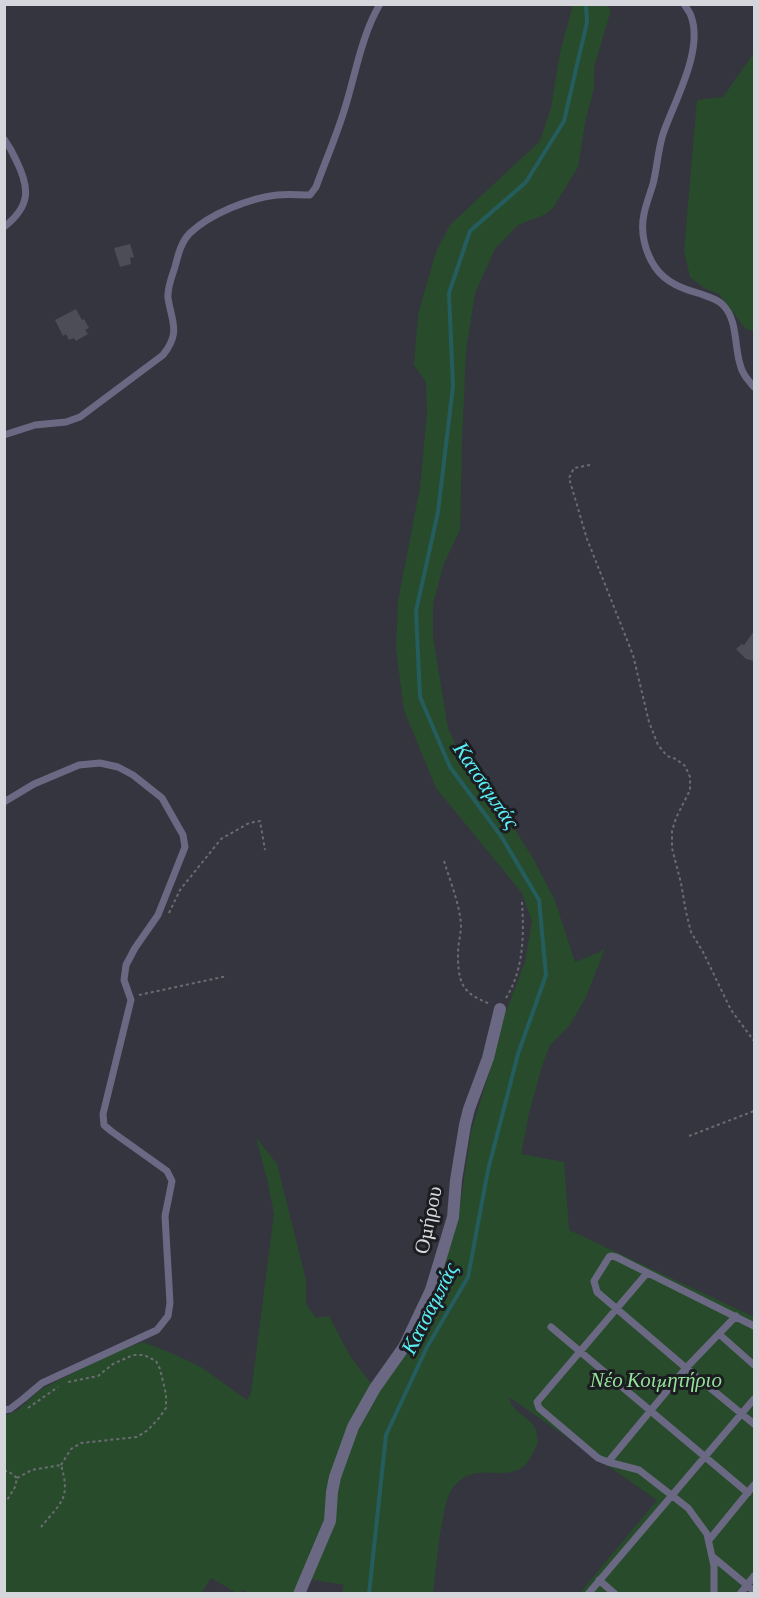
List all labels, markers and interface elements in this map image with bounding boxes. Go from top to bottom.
water label: Κατσαμπάς [448,736,525,834]
street label: Ομήρου [409,1184,447,1256]
water label: Κατσαμπάς [395,1257,464,1359]
park label: Νέο Κοιμητήριο [589,1368,722,1392]

